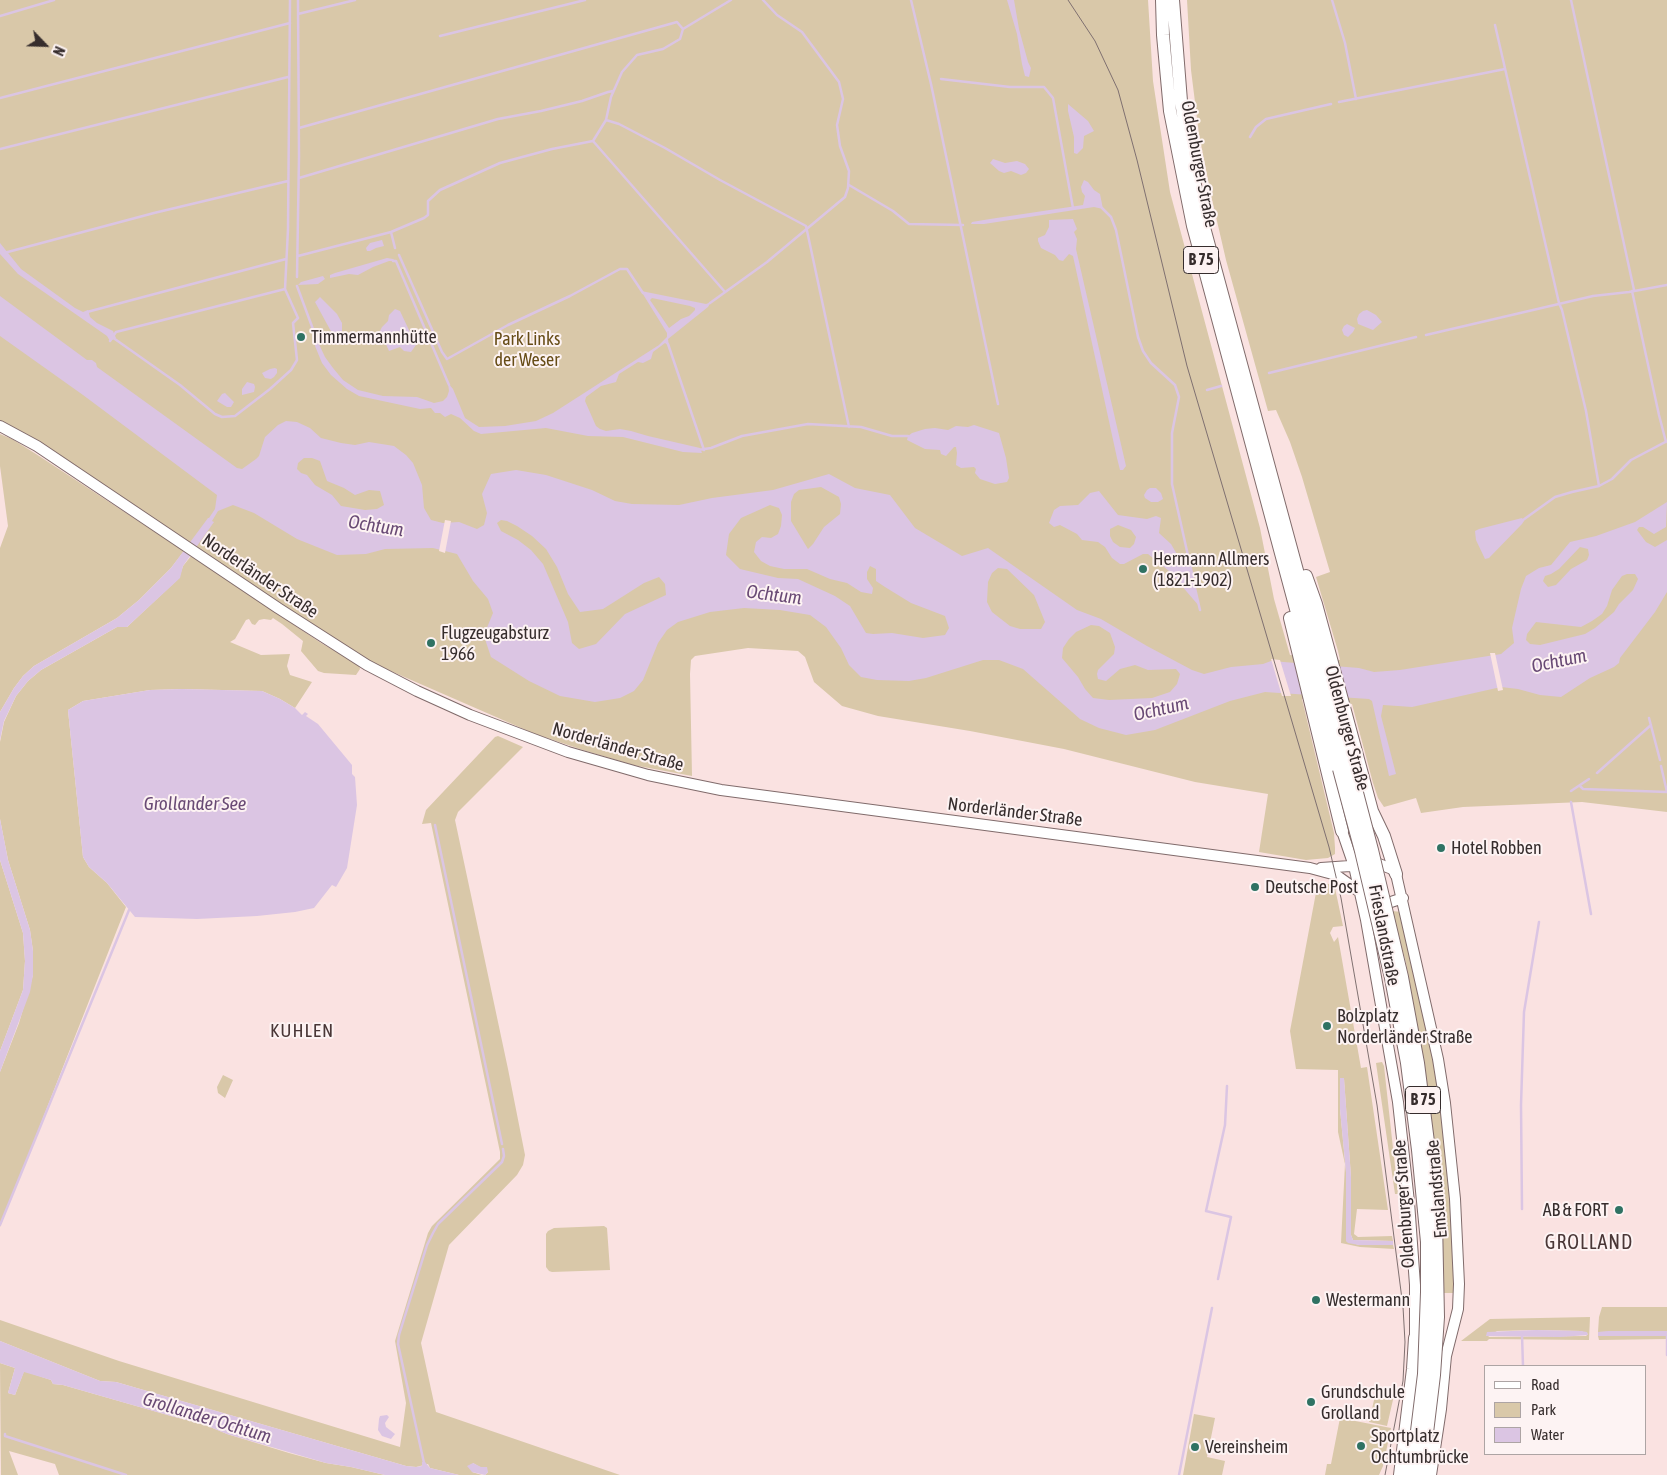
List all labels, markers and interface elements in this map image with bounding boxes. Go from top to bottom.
north arrow [20,20,70,70]
text: N [50,44,68,58]
street label: Oldenburger Straße [1176,99,1222,229]
road number: B 75 [1184,246,1218,274]
place label: Timmermannhütte [311,326,437,348]
park label: Park Links der Weser [494,328,560,370]
marker: Timmermannhütte [295,331,307,343]
water label: Ochtum [347,510,405,542]
street label: Norderländer Straße [198,529,322,623]
place label: Hermann Allmers (1821-1902) [1153,548,1269,590]
marker: Hermann Allmers (1821-1902) [1137,563,1149,575]
water label: Ochtum [745,580,803,610]
place label: Flugzeugabsturz 1966 [441,622,549,664]
marker: Flugzeugabsturz 1966 [425,637,437,649]
water label: Ochtum [1529,644,1589,678]
street label: Oldenburger Straße [1320,663,1374,793]
water label: Ochtum [1131,692,1191,726]
street label: Norderländer Straße [550,718,686,776]
water label: Grollander See [144,793,246,815]
street label: Norderländer Straße [946,793,1084,831]
place label: Hotel Robben [1451,837,1542,859]
marker: Hotel Robben [1435,842,1447,854]
place label: Deutsche Post [1265,876,1358,898]
marker: Deutsche Post [1249,881,1261,893]
street label: Frieslandstraße [1364,883,1404,987]
place label: Bolzplatz Norderländer Straße [1337,1005,1472,1048]
district label: KUHLEN [269,1020,335,1042]
marker: Bolzplatz Norderländer Straße [1321,1020,1333,1032]
road number: B 75 [1406,1086,1440,1114]
street label: Oldenburger Straße [1389,1139,1419,1269]
street label: Emslandstraße [1422,1139,1452,1239]
place label: AB & FORT [1543,1199,1609,1221]
marker: AB & FORT [1613,1204,1625,1216]
district label: GROLLAND [1544,1231,1634,1255]
place label: Westermann [1326,1289,1410,1311]
marker: Westermann [1310,1294,1322,1306]
legend [1484,1365,1647,1455]
text: Road [1531,1376,1560,1393]
place label: Grundschule Grolland [1321,1381,1405,1424]
water label: Grollander Ochtum [140,1388,274,1448]
marker: Grundschule Grolland [1305,1396,1317,1408]
text: Park [1531,1401,1556,1418]
place label: Sportplatz Ochtumbrücke [1371,1425,1469,1468]
text: Water [1531,1426,1564,1443]
place label: Vereinsheim [1205,1436,1288,1458]
marker: Sportplatz Ochtumbrücke [1355,1440,1367,1452]
marker: Vereinsheim [1189,1441,1201,1453]

